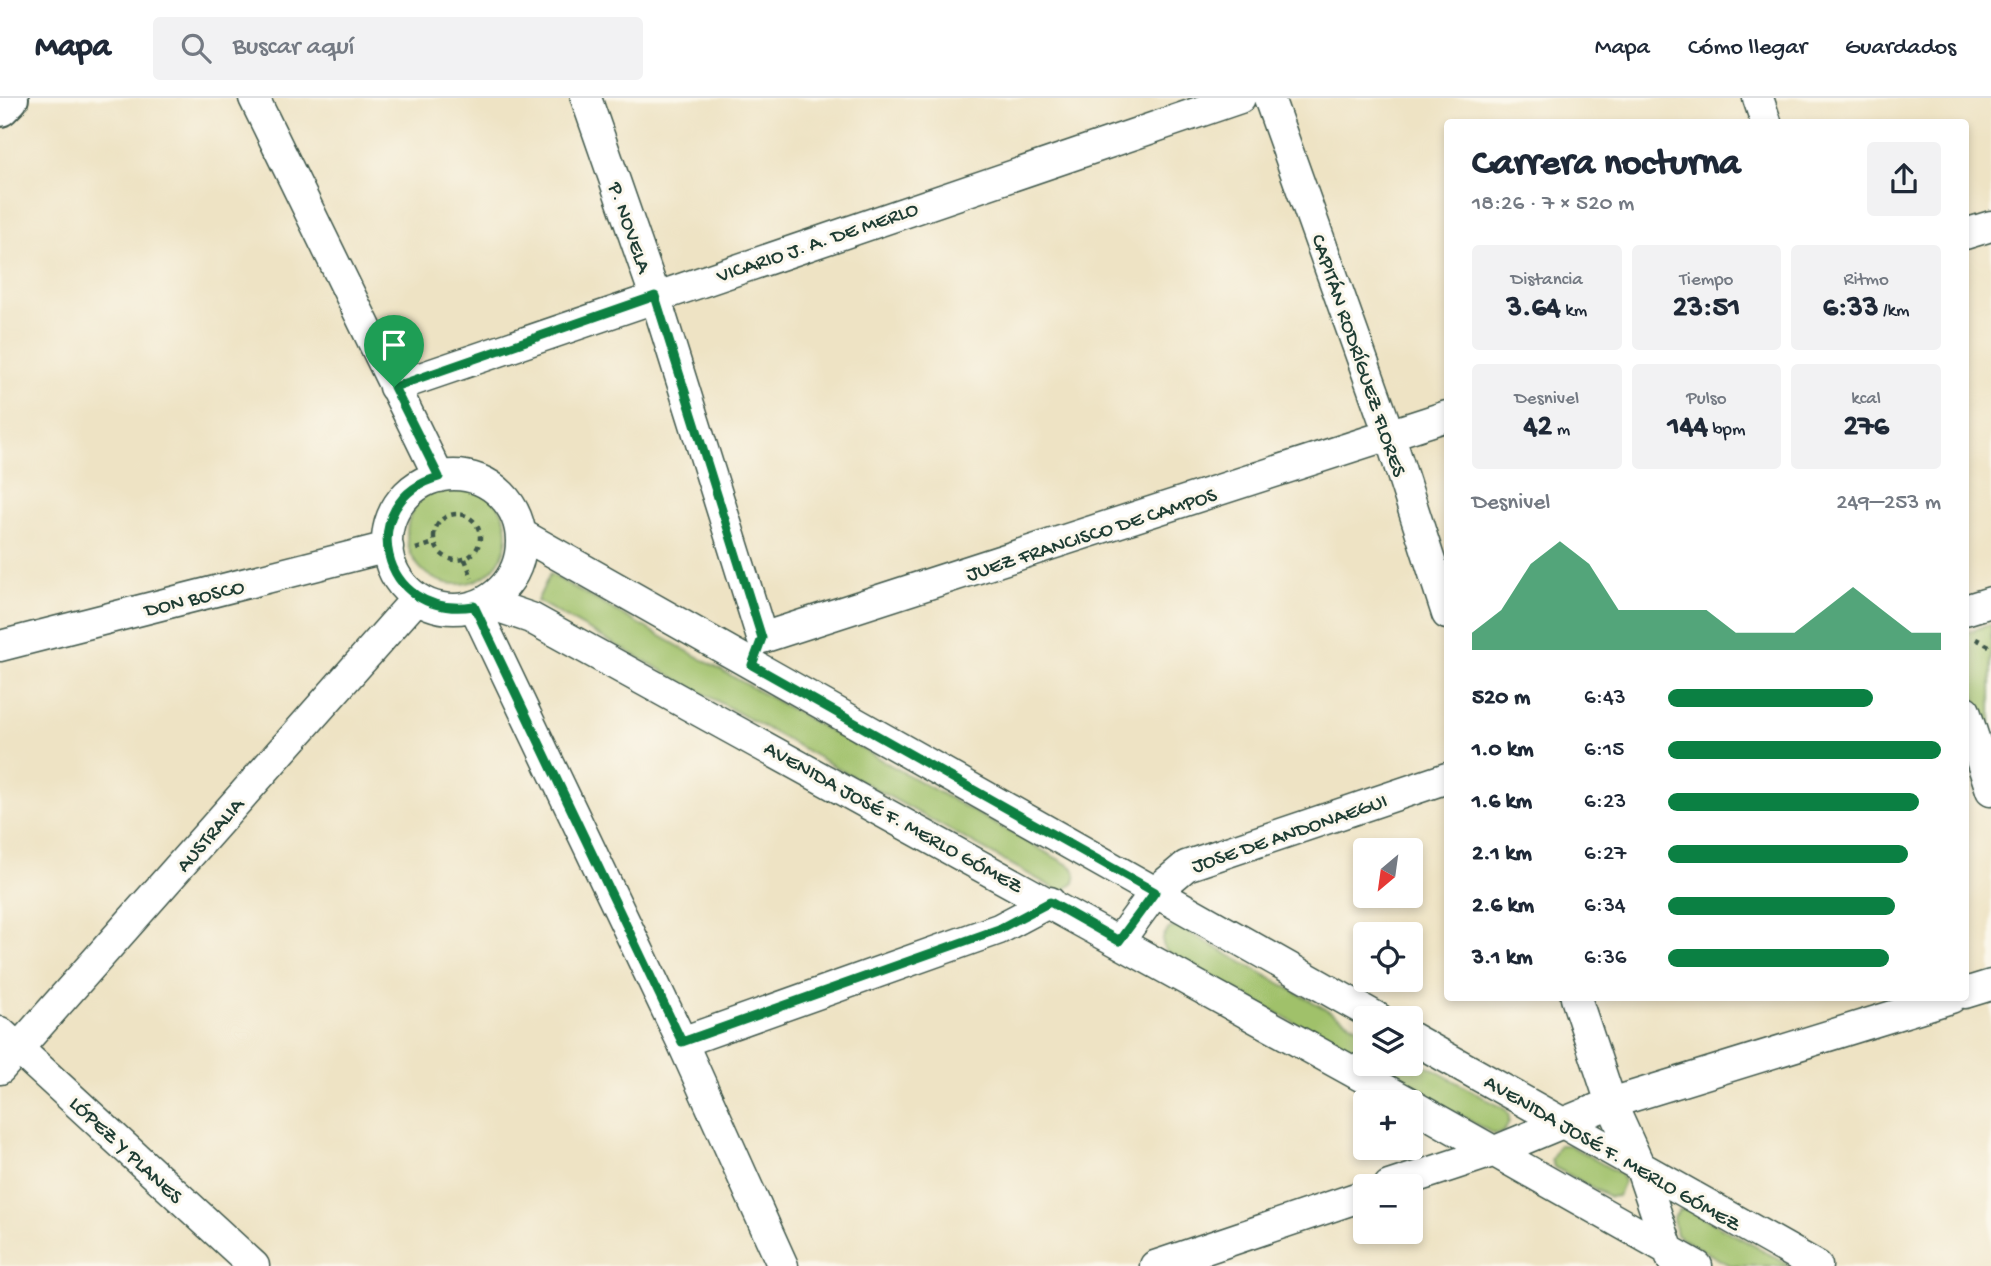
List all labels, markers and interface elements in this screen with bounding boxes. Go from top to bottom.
search box [153,17,643,80]
text: Mapa [35,29,111,67]
icon: search [177,29,215,67]
text: Buscar aquí [233,33,354,64]
text: Mapa [1595,34,1650,63]
text: Cómo llegar [1688,34,1807,63]
text: Guardados [1845,34,1956,63]
button: share [1867,142,1941,216]
text: Carrera nocturna [1472,143,1740,187]
street label: P. NOVELA [600,179,655,278]
text: 18:26 · 7 × 520 m [1472,191,1634,218]
street label: VICARIO J. A. DE MERLO [713,198,923,291]
street label: CAPITÁN RODRÍGUEZ FLORES [1303,231,1411,481]
text: Distancia [1511,269,1583,292]
text: Tiempo [1680,269,1733,292]
text: Ritmo [1844,269,1889,292]
text: 3.64 [1506,292,1561,327]
text: 23:51 [1673,292,1740,327]
text: 6:33 [1823,292,1879,327]
text: km [1561,300,1587,323]
text: /km [1879,300,1910,323]
pin [364,315,424,387]
icon: arrive [375,326,413,364]
text: Desnivel [1514,388,1579,411]
text: Pulso [1686,388,1727,411]
text: kcal [1851,388,1881,411]
text: 42 [1523,411,1552,446]
text: 144 [1668,411,1708,446]
text: 276 [1843,411,1889,446]
text: m [1552,419,1570,442]
text: bpm [1708,419,1745,442]
street label: JUEZ FRANCISCO DE CAMPOS [964,484,1221,589]
text: Desnivel [1472,490,1550,517]
text: 249–253 m [1836,490,1941,517]
street label: DON BOSCO [140,576,248,625]
text: 520 m [1472,685,1530,712]
text: 6:43 [1584,685,1626,712]
street label: AVENIDA JOSÉ F. MERLO GÓMEZ [759,737,1026,901]
text: 1.0 km [1472,737,1534,764]
text: 6:15 [1584,737,1624,764]
text: 1.6 km [1472,789,1532,816]
text: 6:23 [1584,789,1626,816]
street label: JOSE DE ANDONAEGUI [1189,790,1391,881]
street label: AUSTRALIA [172,793,252,879]
north arrow [1353,838,1423,908]
map controls [1353,838,1423,1244]
text: 2.1 km [1472,841,1532,868]
text: 6:27 [1584,841,1626,868]
text: 2.6 km [1472,893,1534,920]
text: 6:34 [1584,893,1626,920]
button: locate [1353,922,1423,992]
text: 3.1 km [1472,945,1532,972]
text: 6:36 [1584,945,1626,972]
button: layers [1353,1006,1423,1076]
street label: AVENIDA JOSÉ F. MERLO GÓMEZ [1479,1071,1744,1239]
button: + [1353,1090,1423,1160]
street label: LÓPEZ Y PLANES [63,1092,187,1211]
button: − [1353,1174,1423,1244]

